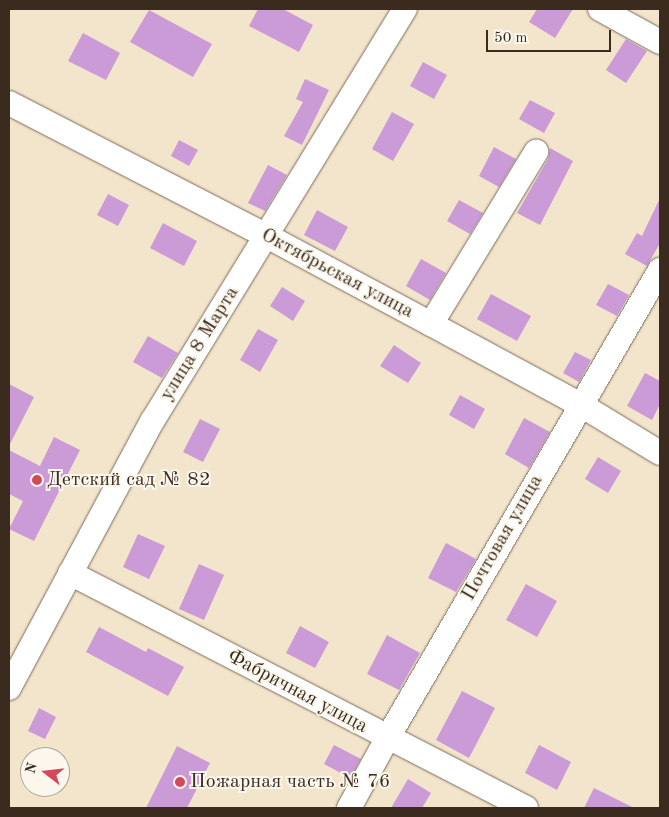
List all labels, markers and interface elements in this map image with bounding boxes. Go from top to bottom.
scale bar [489,20,614,52]
text: 50 m [494,31,528,46]
street label: Октябрьская улица [257,224,417,324]
street label: улица 8 Марта [155,282,245,406]
place label: Детский сад № 82 [47,468,210,492]
street label: Почтовая улица [457,471,549,605]
marker: Детский сад № 82 [31,474,43,486]
street label: Фабричная улица [223,645,371,739]
north arrow [20,747,70,797]
text: N [23,761,40,775]
place label: Пожарная часть № 76 [190,770,390,794]
marker: Пожарная часть № 76 [174,776,186,788]

